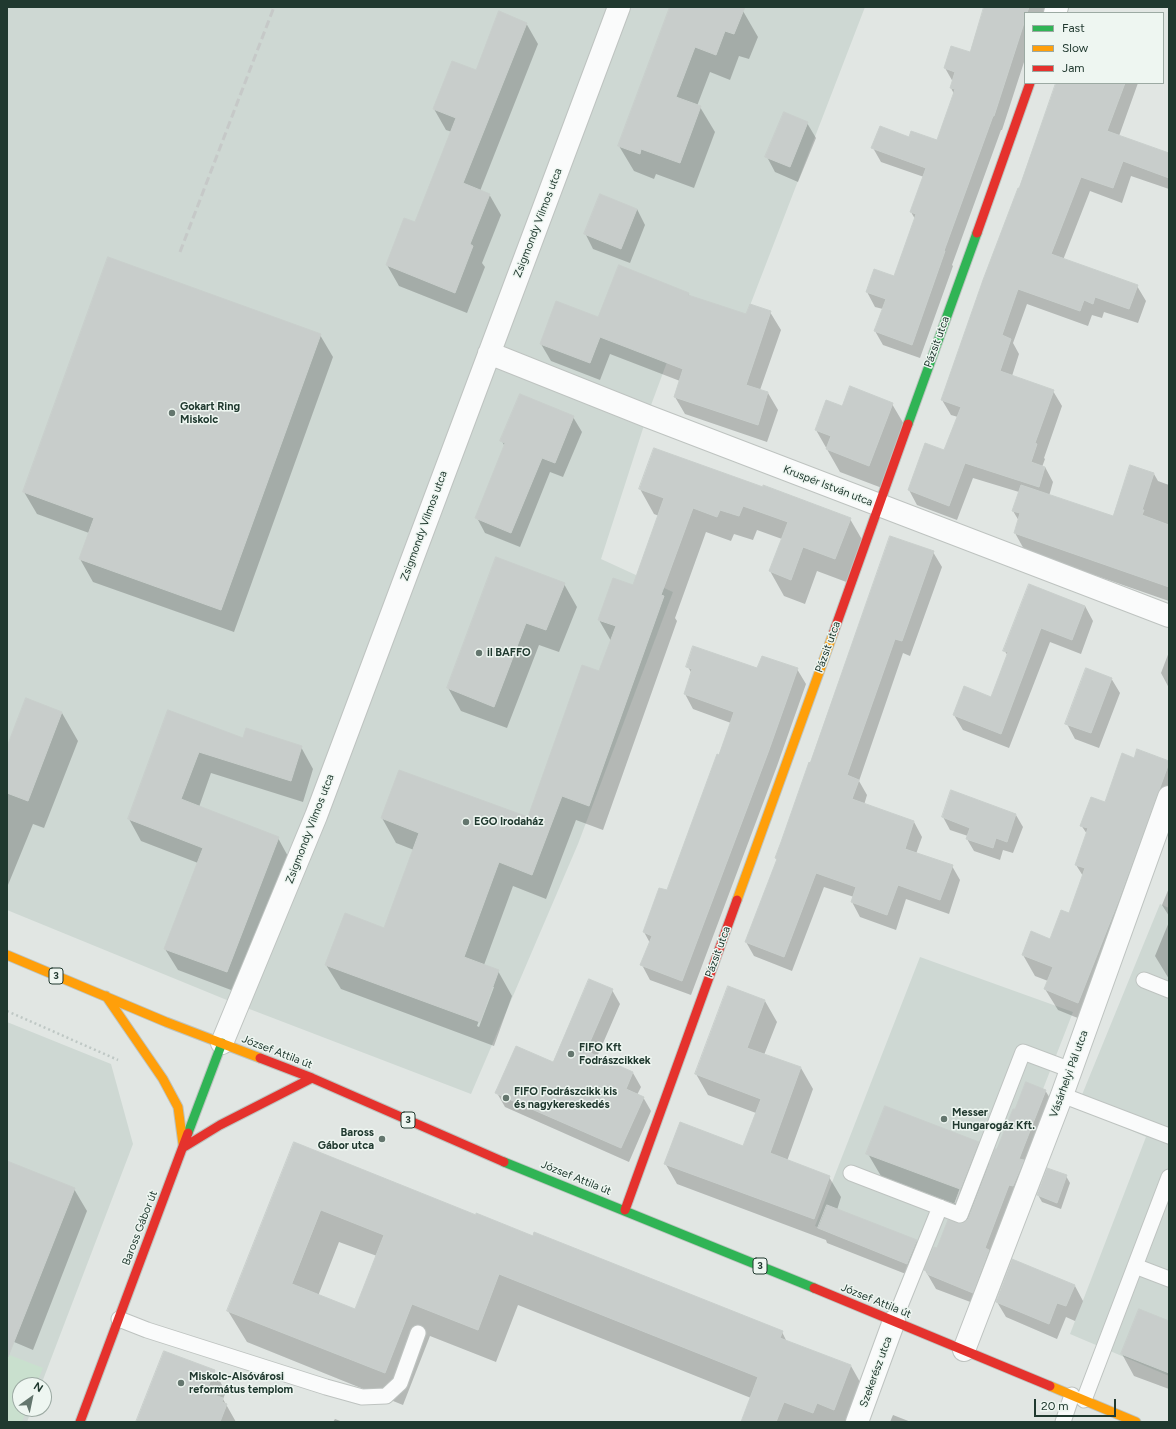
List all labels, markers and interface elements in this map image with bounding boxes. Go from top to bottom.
legend [1024,12,1164,84]
text: Fast [1062,21,1085,35]
text: Slow [1062,41,1088,55]
text: Jam [1062,61,1085,75]
street label: Zsigmondy Vilmos utca [511,166,565,280]
street label: Pázsit utca [922,315,952,369]
place label: Gokart Ring Miskolc [180,400,240,426]
marker: Gokart Ring Miskolc [167,408,177,418]
street label: Kruspér István utca [781,463,875,509]
street label: Zsigmondy Vilmos utca [398,469,450,583]
street label: Pázsit utca [813,620,843,674]
place label: il BAFFO [487,646,531,660]
marker: il BAFFO [474,648,484,658]
street label: Zsigmondy Vilmos utca [283,772,337,886]
place label: EGO Irodaház [474,815,543,829]
marker: EGO Irodaház [461,817,471,827]
street label: Pázsit utca [703,925,733,979]
road number: 3 [49,968,63,984]
street label: Vásárhelyi Pál utca [1047,1029,1091,1119]
street label: József Attila út [240,1032,314,1072]
place label: FIFO Kft Fodrászcikkek [579,1041,651,1067]
marker: FIFO Kft Fodrászcikkek [566,1049,576,1059]
place label: FIFO Fodrászcikk kis és nagykereskedés [514,1085,617,1111]
marker: FIFO Fodrászcikk kis és nagykereskedés [501,1093,511,1103]
place label: Messer Hungarogáz Kft. [952,1106,1035,1132]
road number: 3 [401,1112,415,1128]
marker: Messer Hungarogáz Kft. [939,1114,949,1124]
place label: Baross Gábor utca [318,1126,374,1152]
marker: Baross Gábor utca [377,1134,387,1144]
street label: József Attila út [539,1158,613,1198]
street label: Baross Gábor út [120,1189,160,1267]
road number: 3 [753,1258,767,1274]
street label: József Attila út [839,1281,913,1321]
street label: Szekerész utca [857,1335,895,1409]
place label: Miskolc-Alsóvárosi református templom [189,1370,293,1396]
north arrow [12,1377,52,1417]
marker: Miskolc-Alsóvárosi református templom [176,1378,186,1388]
text: N [31,1380,45,1395]
scale bar [1036,1391,1118,1417]
text: 20 m [1041,1399,1069,1413]

